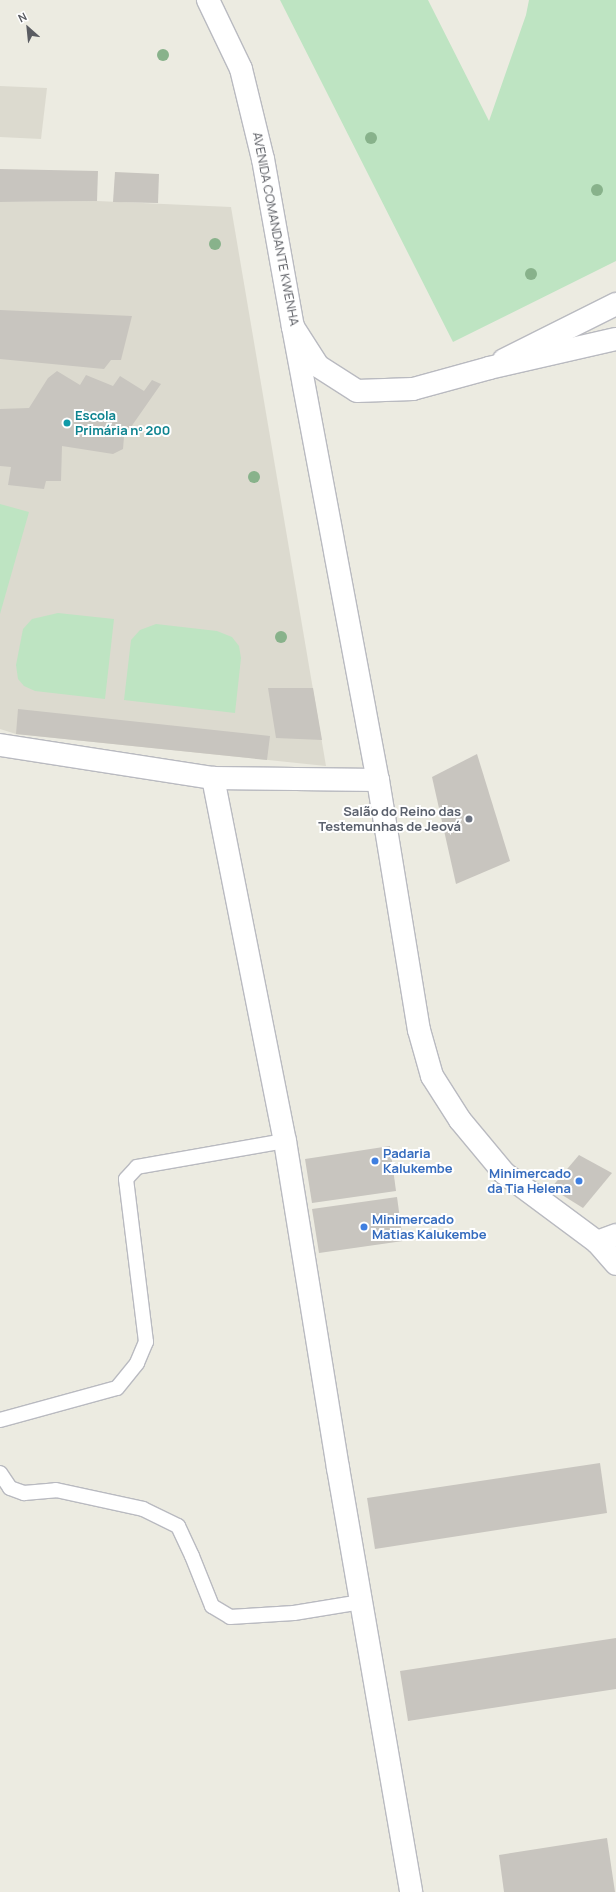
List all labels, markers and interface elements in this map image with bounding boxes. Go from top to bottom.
north arrow [8,8,48,48]
text: N [15,8,29,25]
street label: AVENIDA COMANDANTE KWENHA [250,131,302,327]
place label: Escola Primária nº 200 [75,408,170,439]
marker: Escola Primária nº 200 [62,418,72,428]
place label: Salão do Reino das Testemunhas de Jeová [318,804,461,835]
marker: Salão do Reino das Testemunhas de Jeová [464,814,474,824]
place label: Padaria Kalukembe [383,1146,453,1177]
marker: Padaria Kalukembe [370,1156,380,1166]
place label: Minimercado da Tia Helena [487,1166,571,1197]
marker: Minimercado da Tia Helena [574,1176,584,1186]
place label: Minimercado Matias Kalukembe [372,1212,487,1243]
marker: Minimercado Matias Kalukembe [359,1222,369,1232]

